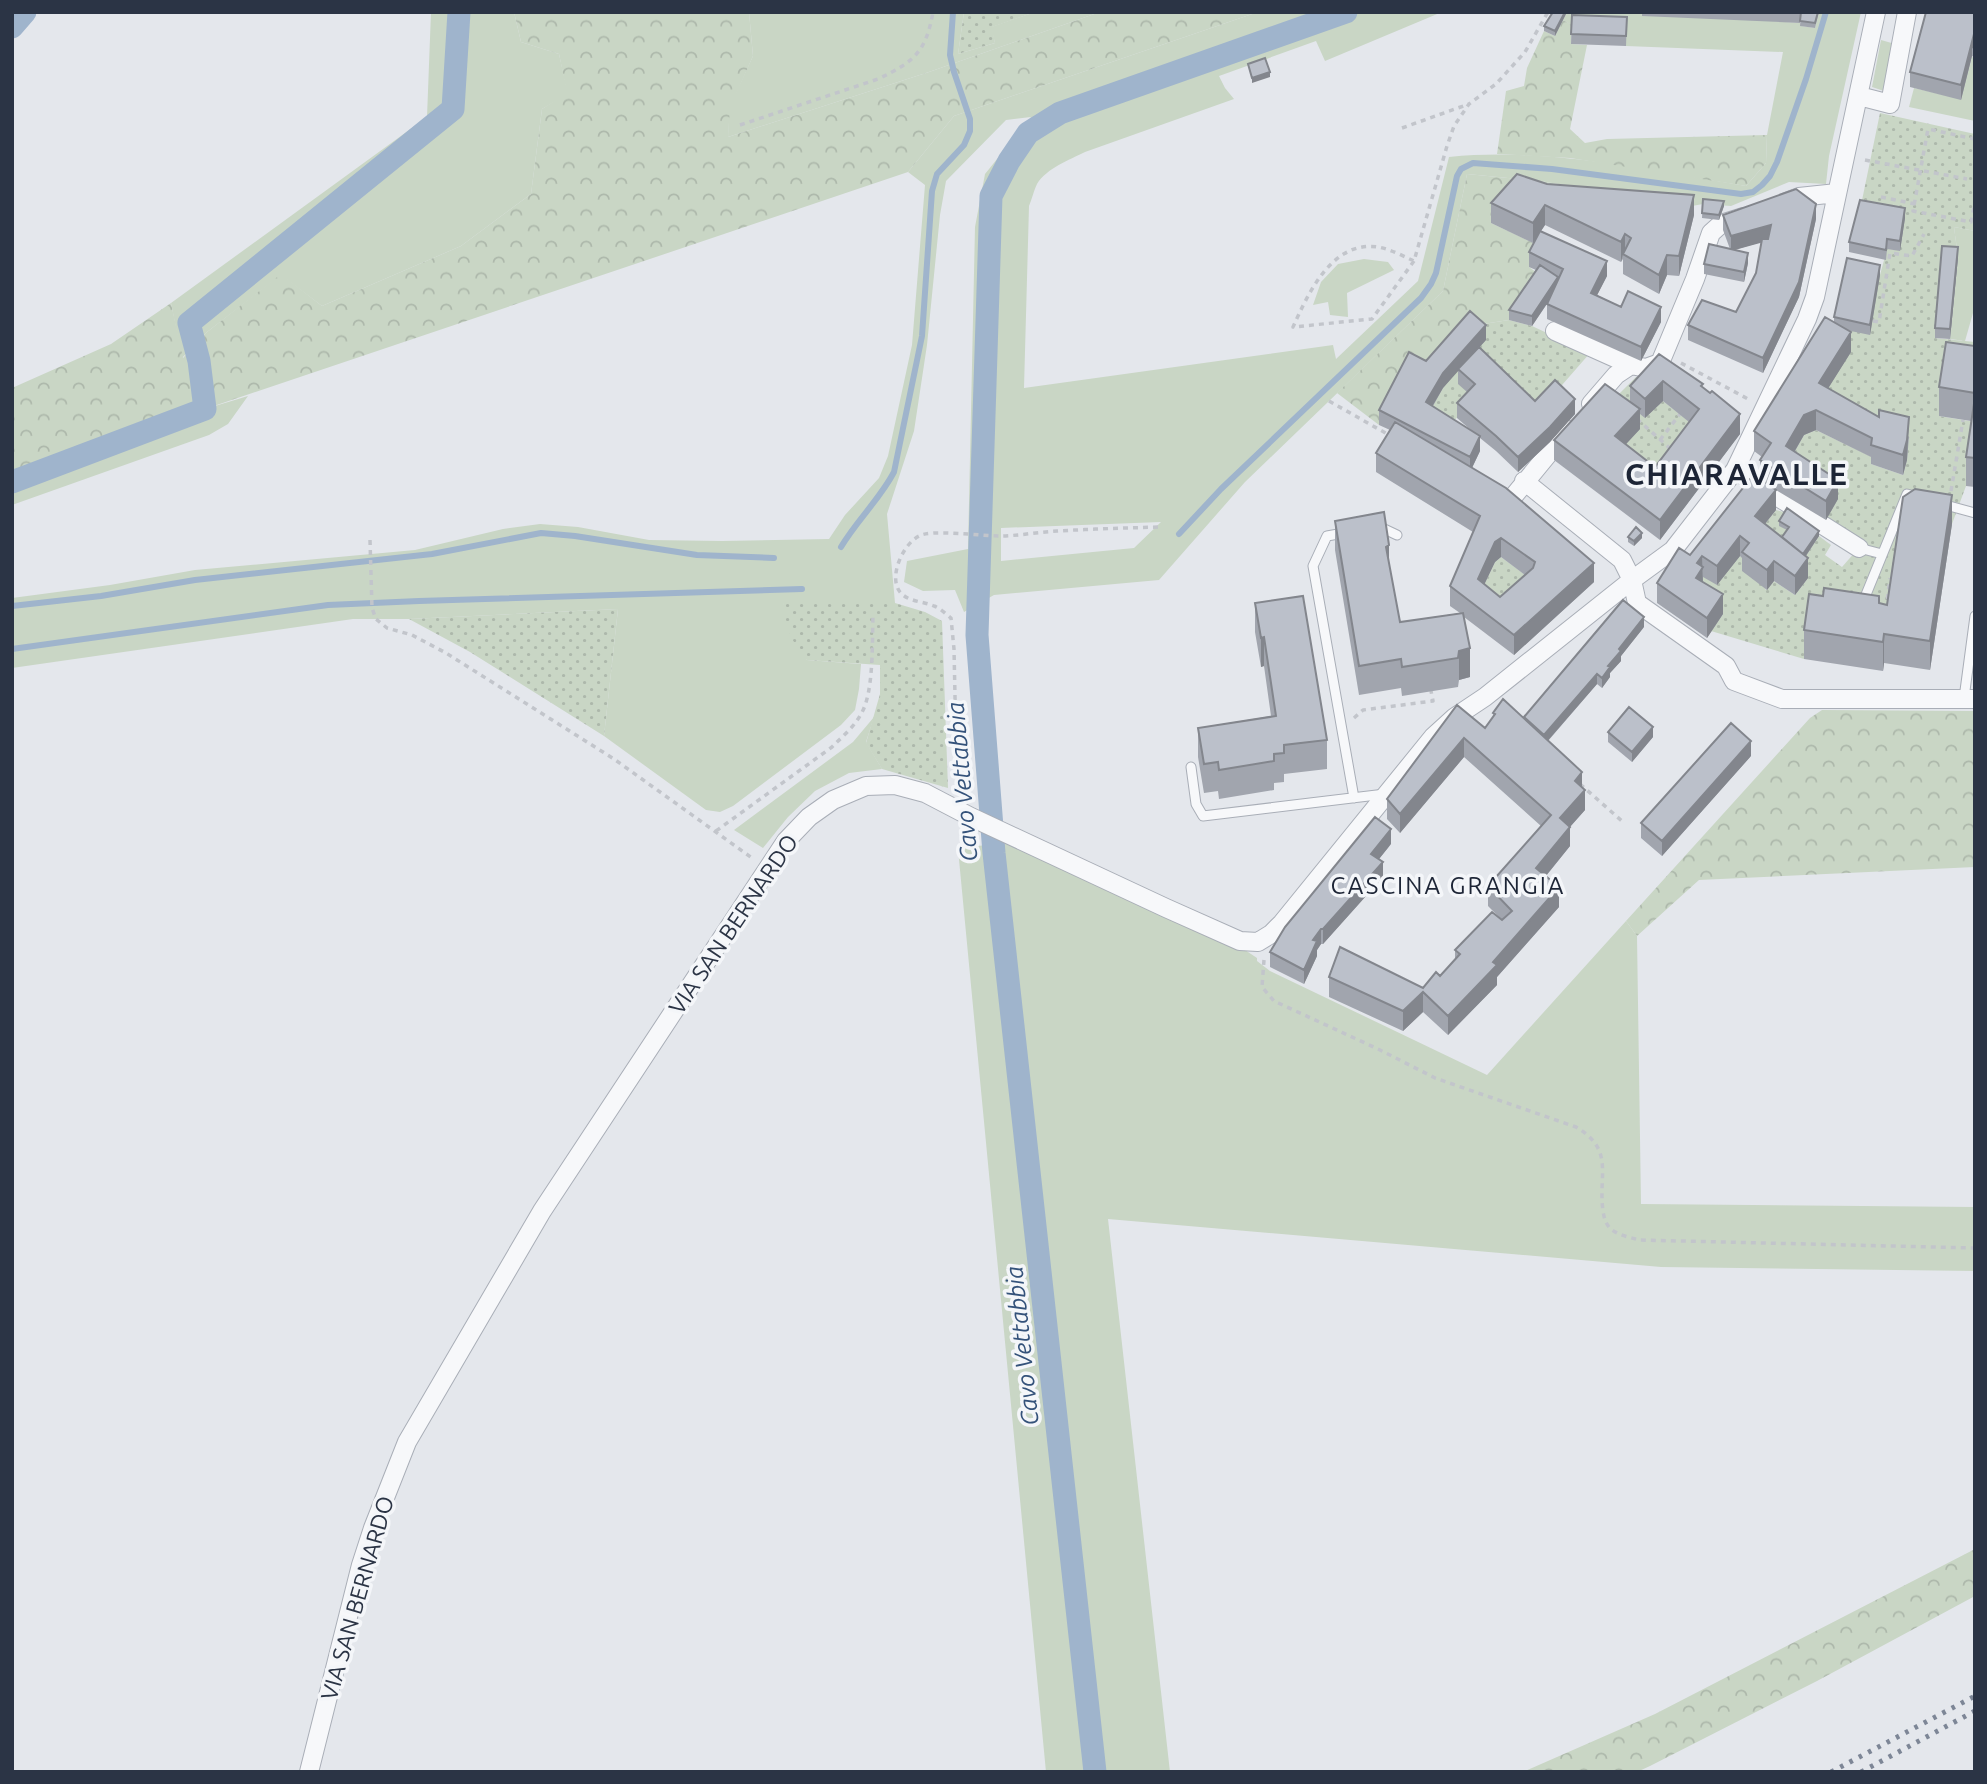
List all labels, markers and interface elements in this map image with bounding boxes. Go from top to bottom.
district label: CHIARAVALLE [1625,457,1849,491]
water label: Cavo Vettabbia [942,701,982,863]
street label: VIA SAN BERNARDO [664,830,802,1018]
district label: CASCINA GRANGIA [1331,872,1565,899]
water label: Cavo Vettabbia [1000,1265,1044,1427]
street label: VIA SAN BERNARDO [316,1493,398,1703]

